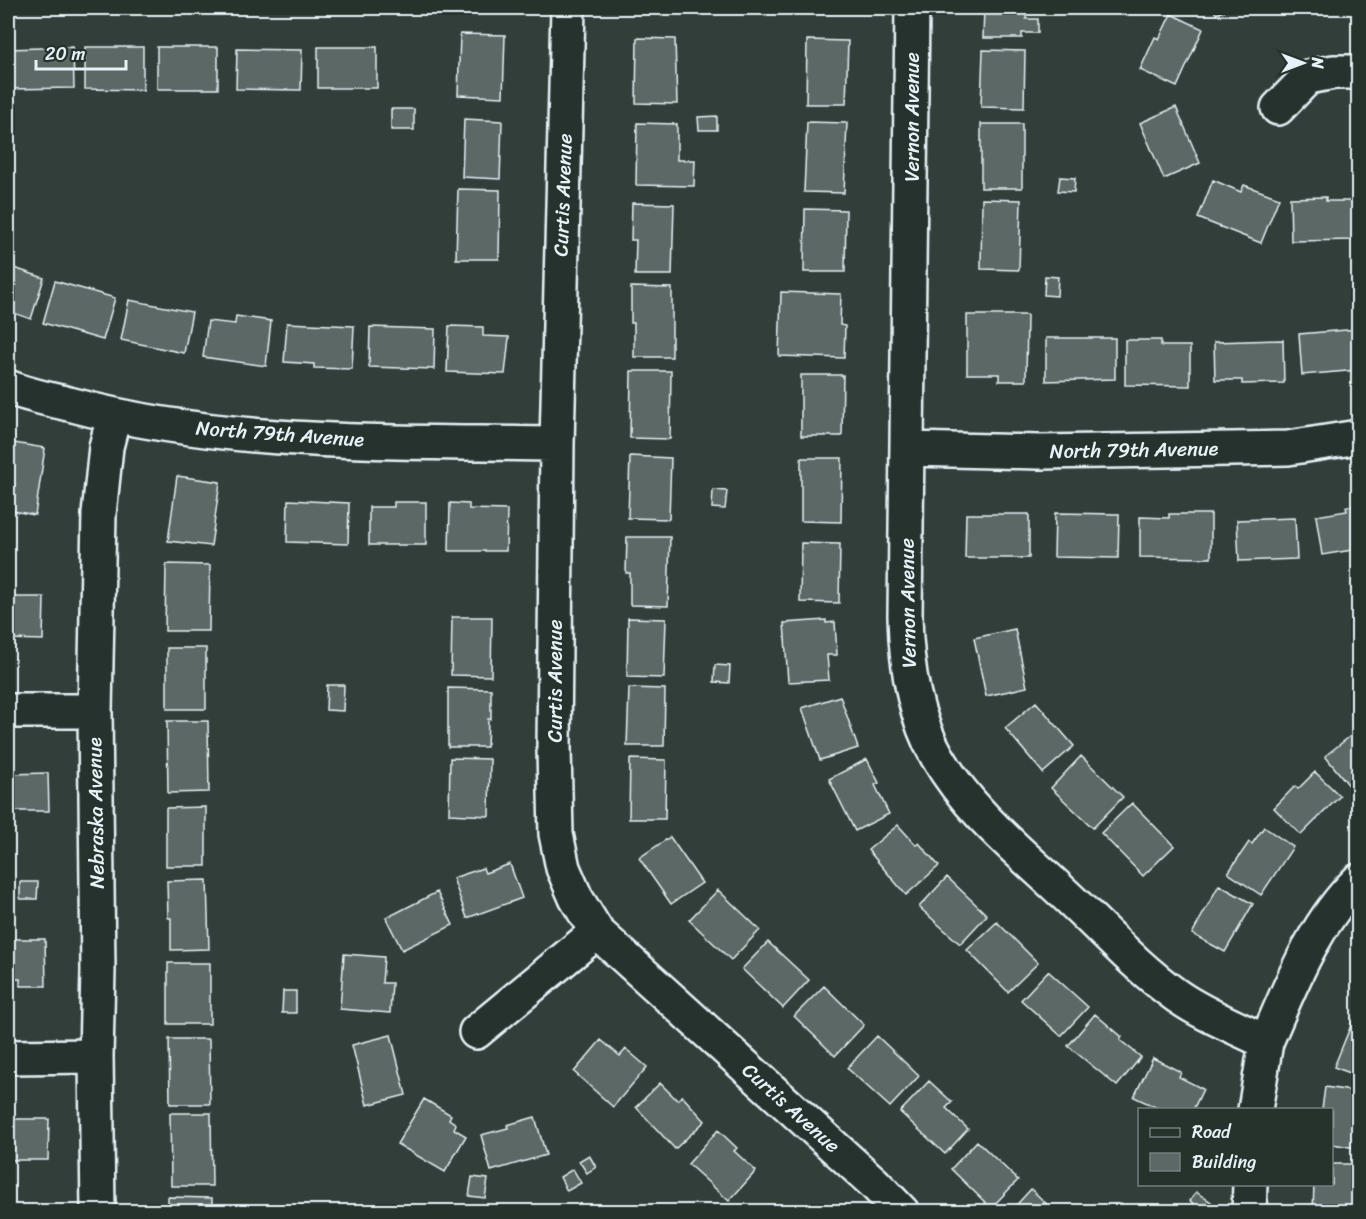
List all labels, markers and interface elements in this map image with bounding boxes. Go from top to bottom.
scale bar [36,33,126,71]
north arrow [1273,33,1333,93]
text: 20 m [45,38,85,70]
street label: Vernon Avenue [895,52,930,182]
text: N [1303,56,1332,69]
street label: Curtis Avenue [543,133,583,257]
street label: North 79th Avenue [195,411,366,457]
street label: North 79th Avenue [1049,431,1219,469]
street label: Vernon Avenue [889,538,927,668]
street label: Curtis Avenue [538,620,573,742]
street label: Nebraska Avenue [77,737,115,889]
street label: Curtis Avenue [734,1054,848,1162]
legend [1138,1108,1333,1186]
text: Road [1192,1116,1232,1148]
text: Building [1192,1146,1256,1178]

